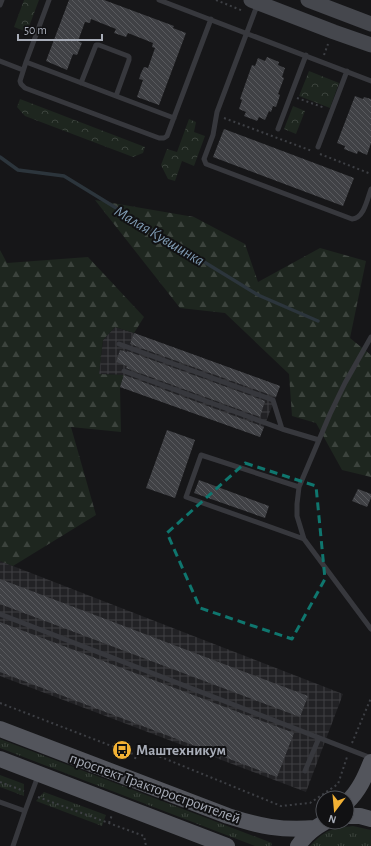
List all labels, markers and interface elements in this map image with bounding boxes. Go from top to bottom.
scale bar [18,16,102,42]
text: 50 m [24,24,47,36]
water label: Малая Кувшинка [112,203,207,269]
bus stop icon: Маштехникум [111,739,133,761]
place label: Маштехникум [136,743,226,758]
street label: проспект Тракторостроителей [67,751,242,826]
north arrow [315,790,355,830]
text: N [327,813,338,825]

